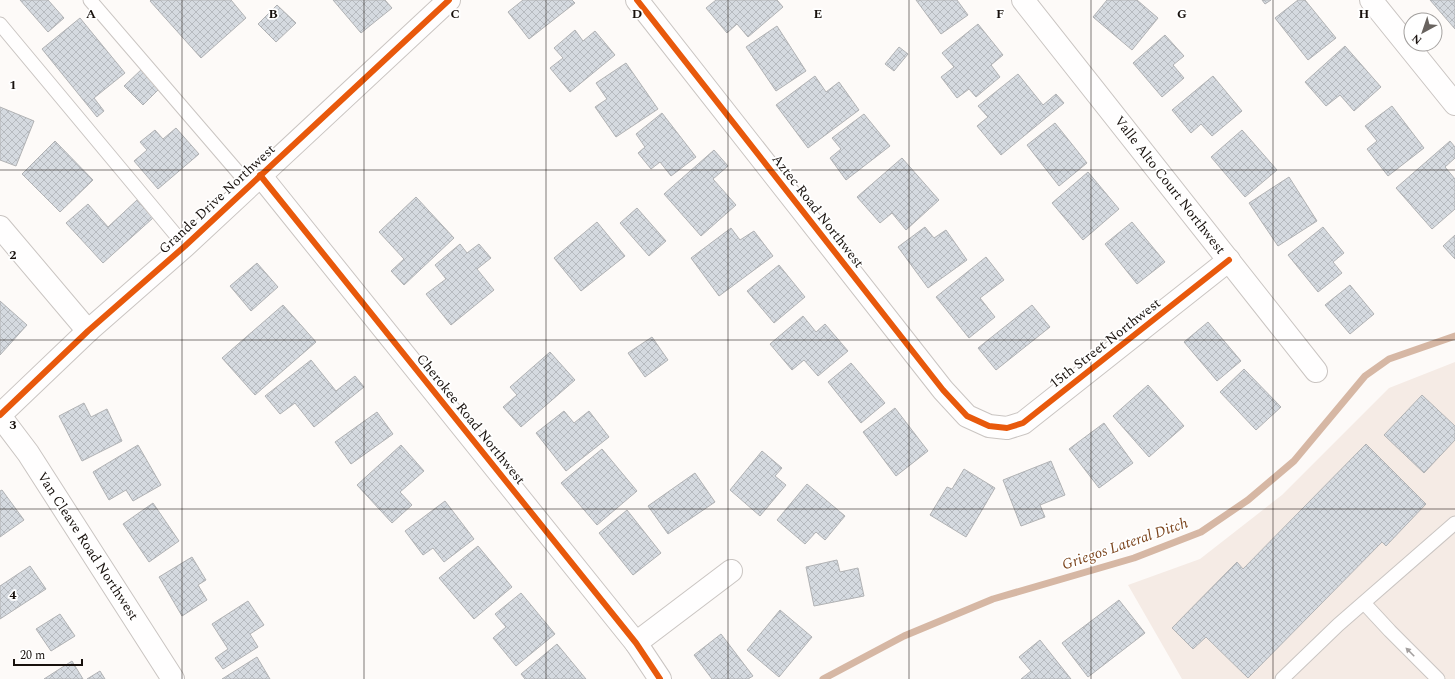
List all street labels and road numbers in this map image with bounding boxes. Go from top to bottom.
street label: Valle Alto Court Northwest [1109,111,1231,259]
street label: Grande Drive Northwest [154,139,280,259]
street label: Aztec Road Northwest [767,150,869,272]
street label: 15th Street Northwest [1045,293,1165,393]
street label: Cherokee Road Northwest [411,349,531,489]
street label: Van Cleave Road Northwest [32,467,144,625]

